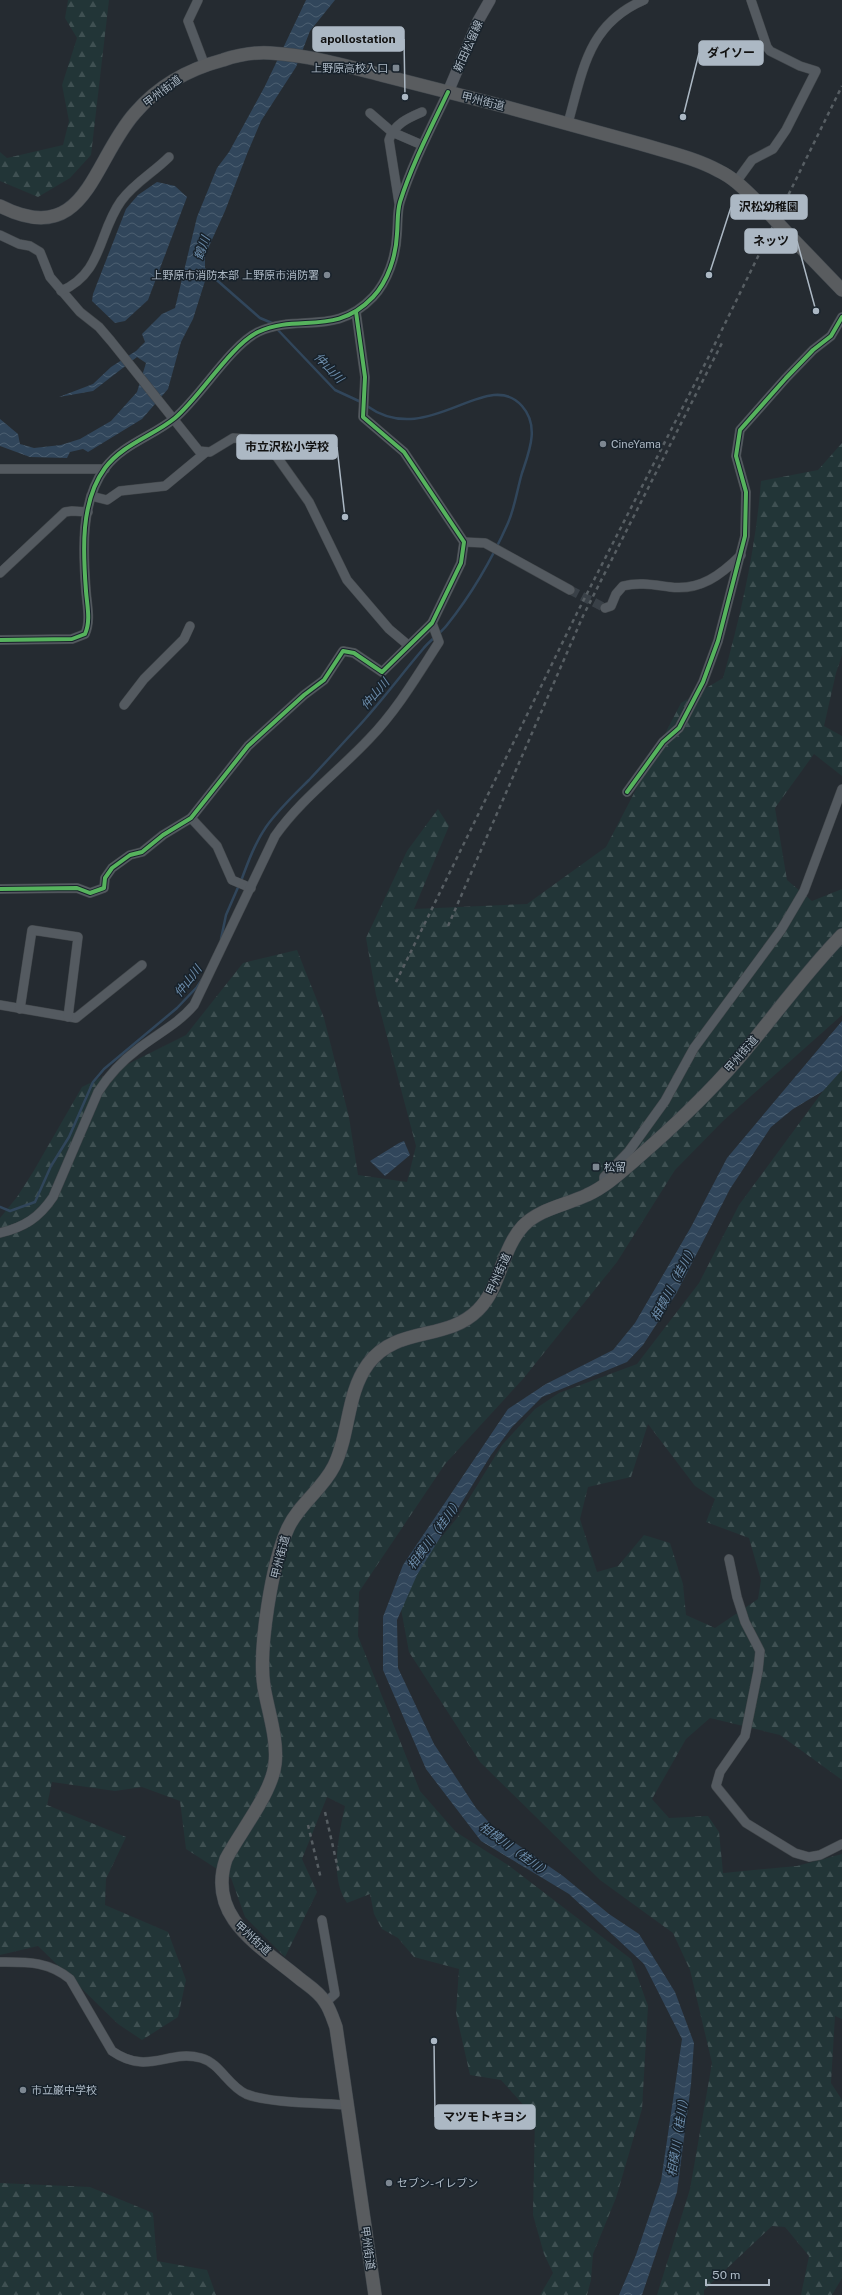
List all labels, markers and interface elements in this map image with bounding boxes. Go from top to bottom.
street label: 新田松留線 [451,18,485,74]
callout: apollostation [313,27,404,51]
text: apollostation [320,32,396,46]
callout: ダイソー [699,41,763,65]
text: ダイソー [707,46,755,60]
place label: 上野原高校入口 [311,62,388,74]
marker: 上野原高校入口 [391,63,401,73]
street label: 甲州街道 [141,73,183,109]
street label: 甲州街道 [460,90,506,112]
callout: 沢松幼稚園 [731,195,807,219]
text: 沢松幼稚園 [739,200,799,214]
callout: ネッツ [745,229,797,253]
water label: 鶴川 [191,232,213,262]
text: ネッツ [753,234,789,248]
place label: 上野原市消防本部 上野原市消防署 [151,269,319,281]
marker: 上野原市消防本部 上野原市消防署 [322,270,332,280]
water label: 仲山川 [311,350,348,387]
callout: 市立沢松小学校 [237,435,337,459]
place label: CineYama [611,438,661,450]
marker: CineYama [598,439,608,449]
text: 市立沢松小学校 [245,440,329,454]
water label: 仲山川 [358,674,393,712]
water label: 仲山川 [171,961,206,999]
street label: 甲州街道 [722,1033,760,1075]
place label: 松留 [604,1161,626,1173]
marker: 松留 [591,1162,601,1172]
water label: 相模川（桂川） [648,1243,700,1323]
street label: 甲州街道 [484,1251,512,1297]
water label: 相模川（桂川） [405,1496,465,1572]
street label: 甲州街道 [269,1534,291,1580]
water label: 相模川（桂川） [477,1820,553,1880]
street label: 甲州街道 [233,1919,273,1957]
place label: 市立巌中学校 [31,2084,97,2096]
marker: 市立巌中学校 [18,2085,28,2095]
water label: 相模川（桂川） [665,2092,691,2178]
callout: マツモトキヨシ [435,2105,535,2129]
text: マツモトキヨシ [443,2110,527,2124]
place label: セブン-イレブン [397,2177,478,2189]
marker: セブン-イレブン [384,2178,394,2188]
street label: 甲州街道 [359,2225,377,2271]
scale bar [706,2261,769,2287]
text: 50 m [712,2268,740,2282]

